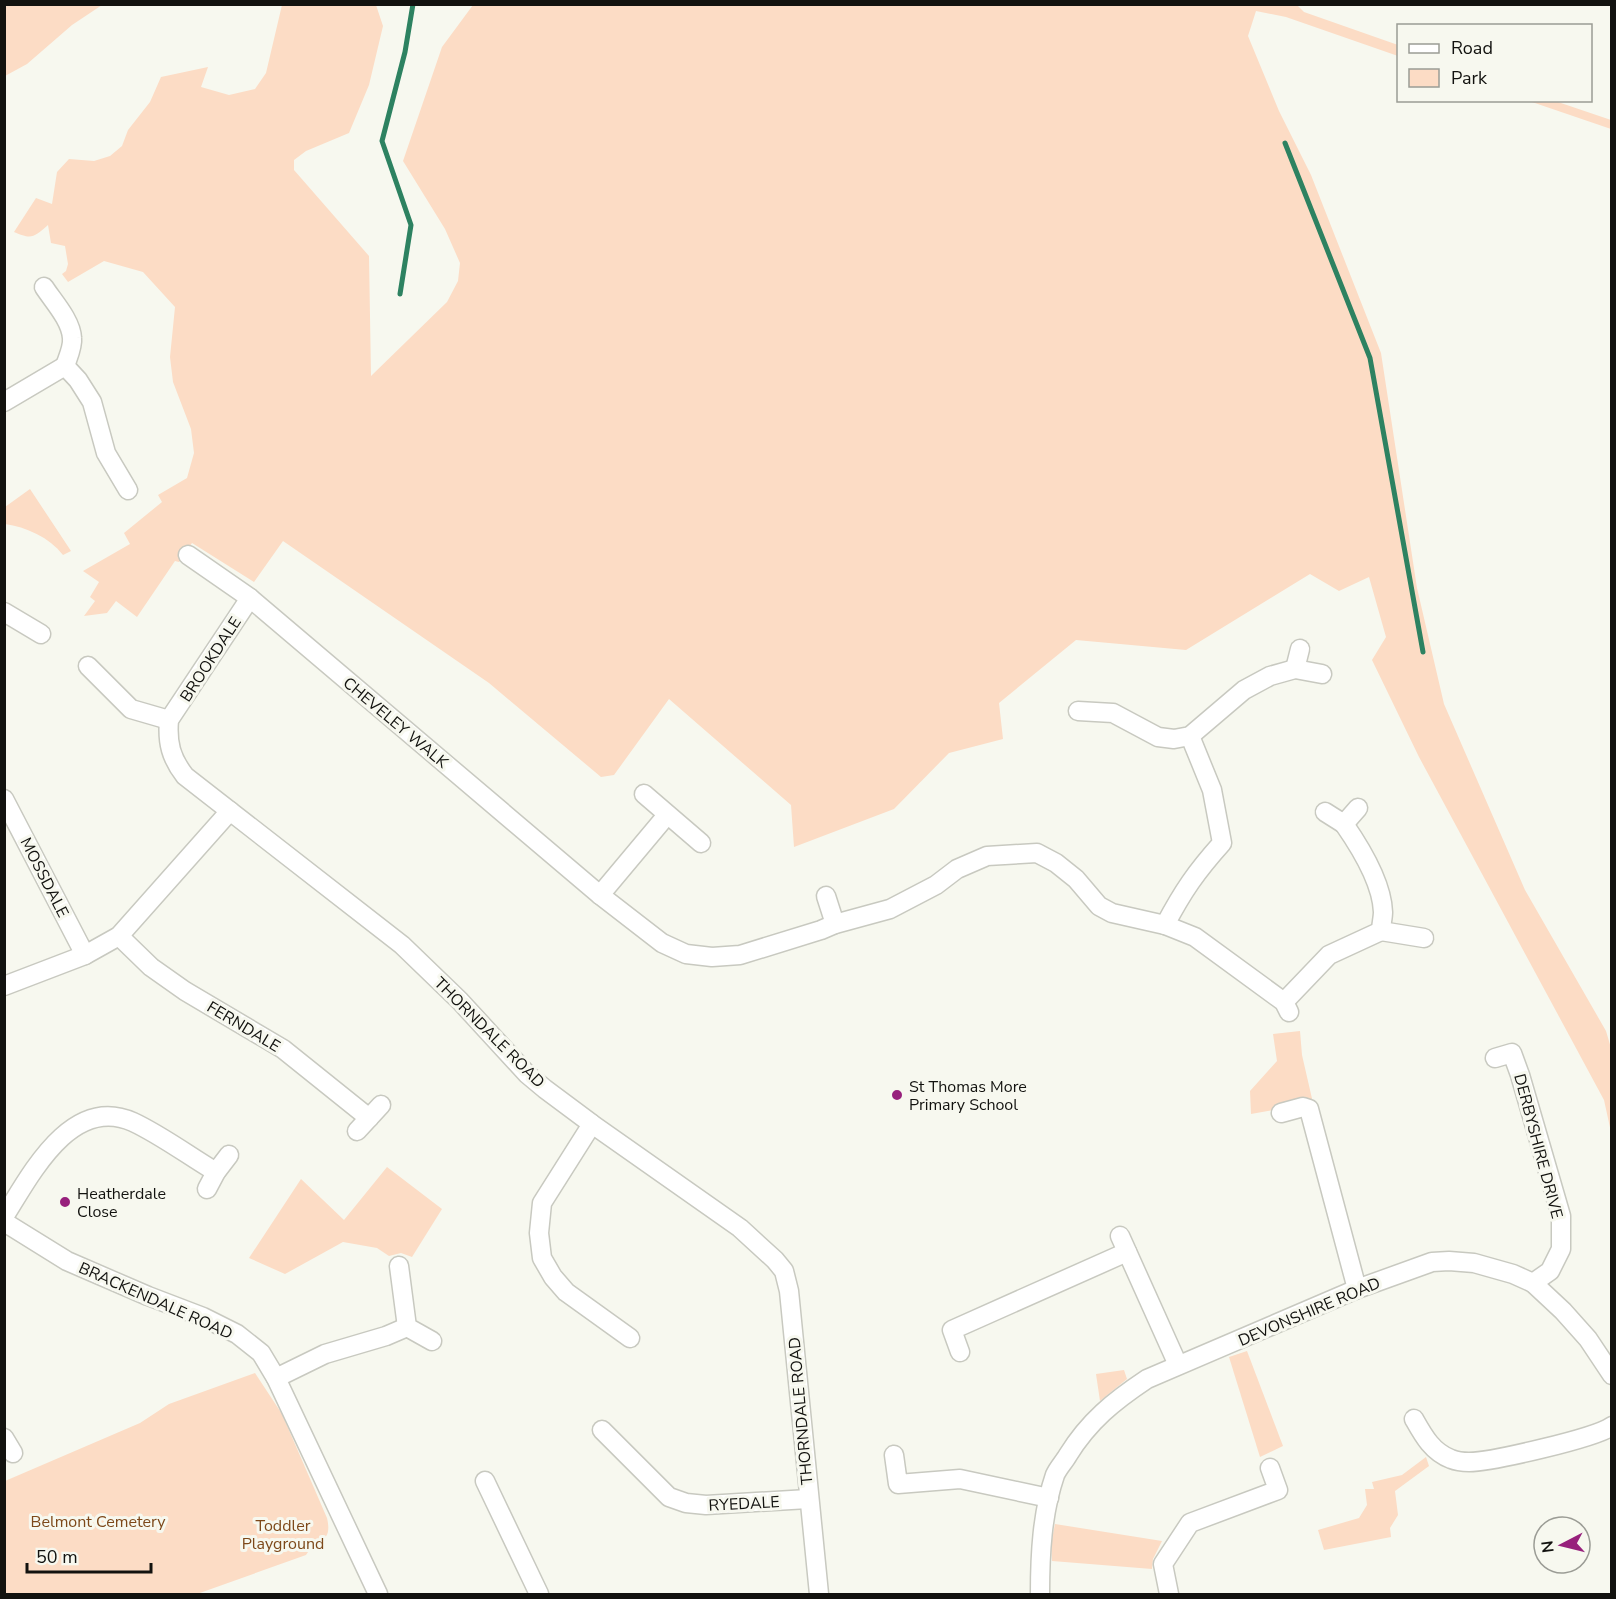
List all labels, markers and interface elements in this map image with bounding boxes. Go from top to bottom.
legend [1397,24,1592,102]
text: Road [1451,36,1493,60]
text: Park [1451,66,1488,90]
street label: BROOKDALE [175,613,247,706]
street label: CHEVELEY WALK [338,672,453,774]
street label: MOSSDALE [15,834,74,921]
street label: THORNDALE ROAD [429,972,550,1093]
street label: FERNDALE [203,996,284,1057]
street label: DERBYSHIRE DRIVE [1508,1071,1568,1221]
place label: St Thomas More Primary School [909,1076,1027,1116]
marker: St Thomas More Primary School [890,1088,904,1102]
place label: Heatherdale Close [77,1183,166,1223]
marker: Heatherdale Close [58,1195,72,1209]
street label: BRACKENDALE ROAD [75,1257,236,1345]
street label: DEVONSHIRE ROAD [1235,1272,1384,1352]
street label: THORNDALE ROAD [784,1336,818,1486]
street label: RYEDALE [708,1491,780,1517]
park label: Belmont Cemetery [31,1511,166,1533]
park label: Toddler Playground [242,1515,324,1555]
north arrow [1532,1515,1592,1575]
scale bar [27,1536,152,1574]
text: N [1536,1539,1560,1554]
text: 50 m [36,1545,78,1569]

